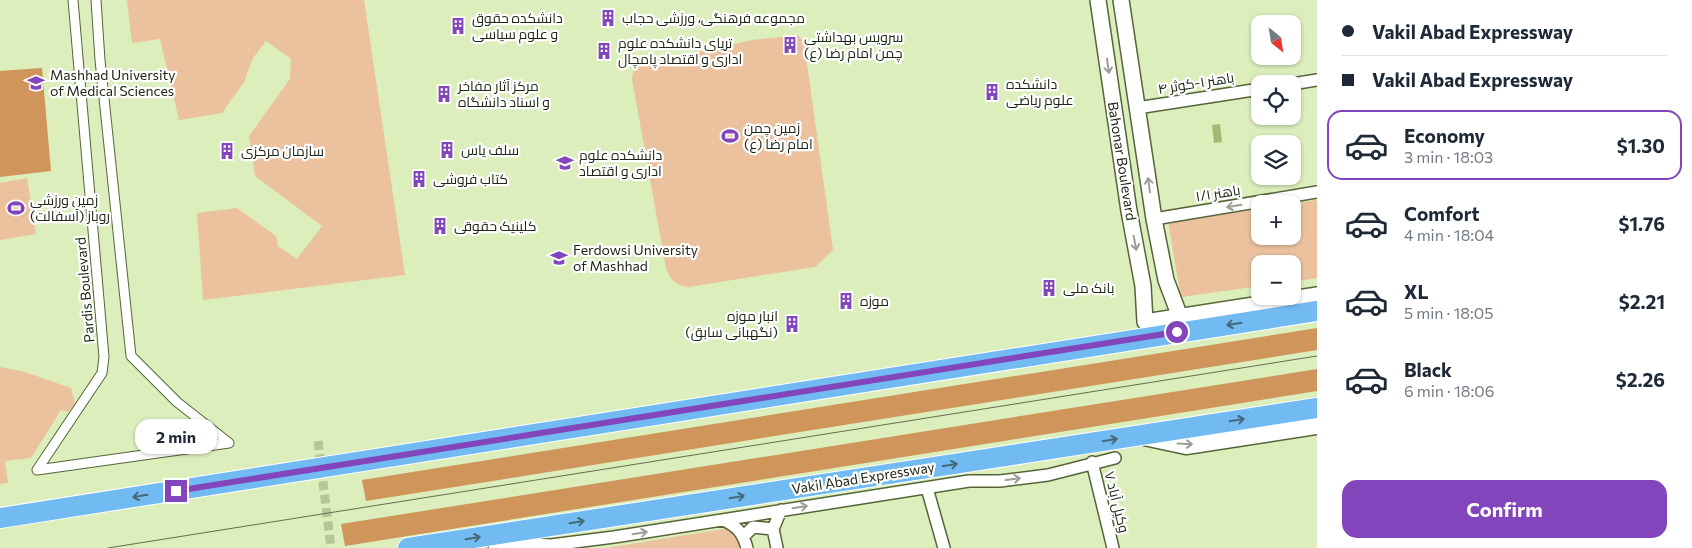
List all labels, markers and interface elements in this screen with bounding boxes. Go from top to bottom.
building icon: مجموعه فرهنگی، ورزشی حجاب [598,8,618,28]
place label: دانشکده حقوق و علوم سیاسی [472,9,563,44]
place label: مجموعه فرهنگی، ورزشی حجاب [622,9,805,26]
north arrow [1251,15,1301,65]
map controls [1251,15,1301,305]
building icon: دانشکده حقوق و علوم سیاسی [448,16,468,36]
text: Vakil Abad Expressway [1372,20,1573,43]
place label: سرویس بهداشتی چمن امام رضا (ع) [804,28,903,63]
place label: تریای دانشکده علوم اداری و اقتصاد پامچال [618,34,742,69]
building icon: سرویس بهداشتی چمن امام رضا (ع) [780,35,800,55]
building icon: تریای دانشکده علوم اداری و اقتصاد پامچال [594,41,614,61]
one-way arrow [1103,57,1113,73]
place label: Mashhad University of Medical Sciences [50,66,176,99]
street label: باهنر ۱-کوثر ۴ [1157,68,1235,97]
text: Vakil Abad Expressway [1372,68,1573,91]
school or university icon: Mashhad University of Medical Sciences [26,73,46,93]
place label: دانشکده علوم ریاضی [1006,75,1074,110]
button: locate [1251,75,1301,125]
place label: مرکز آثار مفاخر و اسناد دانشگاه [457,77,550,110]
building icon: دانشکده علوم ریاضی [982,82,1002,102]
building icon: مرکز آثار مفاخر و اسناد دانشگاه [434,84,454,104]
street label: Bahonar Boulevard [1105,100,1140,222]
place label: زمین چمن امام رضا (ع) [744,119,813,154]
icon: car [1344,123,1389,168]
text: Economy [1404,124,1485,147]
sports icon: زمین چمن امام رضا (ع) [720,126,740,146]
text: $1.30 [1617,134,1665,157]
button: layers [1251,135,1301,185]
building icon: سلف یاس [437,140,457,160]
building icon: سازمان مرکزی [217,141,237,161]
place label: سلف یاس [461,141,519,158]
place label: سازمان مرکزی [241,142,324,159]
place label: دانشکده علوم اداری و اقتصاد [579,146,662,179]
text: 3 min · 18:03 [1404,147,1493,166]
school or university icon: دانشکده علوم اداری و اقتصاد [555,153,575,173]
building icon: کتاب فروشی [409,169,429,189]
place label: کتاب فروشی [433,170,508,187]
one-way arrow [1143,177,1153,193]
street label: باهنر ۱/۱ [1194,181,1241,204]
place label: زمین ورزشی روباز (آسفالت) [30,191,110,224]
button: + [1251,195,1301,245]
sports icon: زمین ورزشی روباز (آسفالت) [6,198,26,218]
one-way arrow [1227,201,1243,211]
icon: car [1344,201,1389,246]
text: Comfort [1404,202,1480,225]
text: $1.76 [1619,212,1665,235]
building icon: کلینیک حقوقی [430,216,450,236]
place label: کلینیک حقوقی [454,217,536,234]
text: 4 min · 18:04 [1404,225,1494,244]
one-way arrow [1131,235,1141,251]
street label: Pardis Boulevard [71,237,98,344]
place label: Ferdowsi University of Mashhad [573,241,698,274]
school or university icon: Ferdowsi University of Mashhad [549,248,569,268]
button: − [1251,255,1301,305]
building icon: بانک ملی [1039,278,1059,298]
place label: بانک ملی [1063,279,1114,296]
icon: car [1344,279,1389,324]
text: XL [1404,280,1429,303]
text: $2.21 [1619,290,1665,313]
building icon: موزه [836,291,856,311]
place label: موزه [860,292,889,309]
text: 5 min · 18:05 [1404,303,1493,322]
place label: انبار موزه (نگهبانی سابق) [685,307,778,341]
building icon: انبار موزه (نگهبانی سابق) [782,314,802,334]
one-way arrow [1227,319,1243,329]
route start [1166,321,1188,343]
icon: car [1344,357,1389,402]
text: Black [1404,358,1452,381]
text: $2.26 [1616,368,1665,391]
text: 6 min · 18:06 [1404,381,1494,400]
one-way arrow [1229,415,1245,425]
callout: 2 min [135,418,217,454]
text: 2 min [156,427,196,446]
one-way arrow [1102,435,1118,445]
one-way arrow [1177,440,1193,449]
street label: Vakil Abad Expressway [790,458,936,497]
one-way arrow [941,459,957,469]
street label: ۷ وکیل آباد [1102,469,1133,534]
one-way arrow [1005,474,1021,484]
route end [165,480,187,502]
button: Confirm [1342,480,1667,538]
one-way arrow [133,492,149,502]
one-way arrow [729,492,745,502]
one-way arrow [792,501,808,511]
one-way arrow [568,516,584,526]
one-way arrow [631,528,647,538]
one-way arrow [465,532,481,542]

